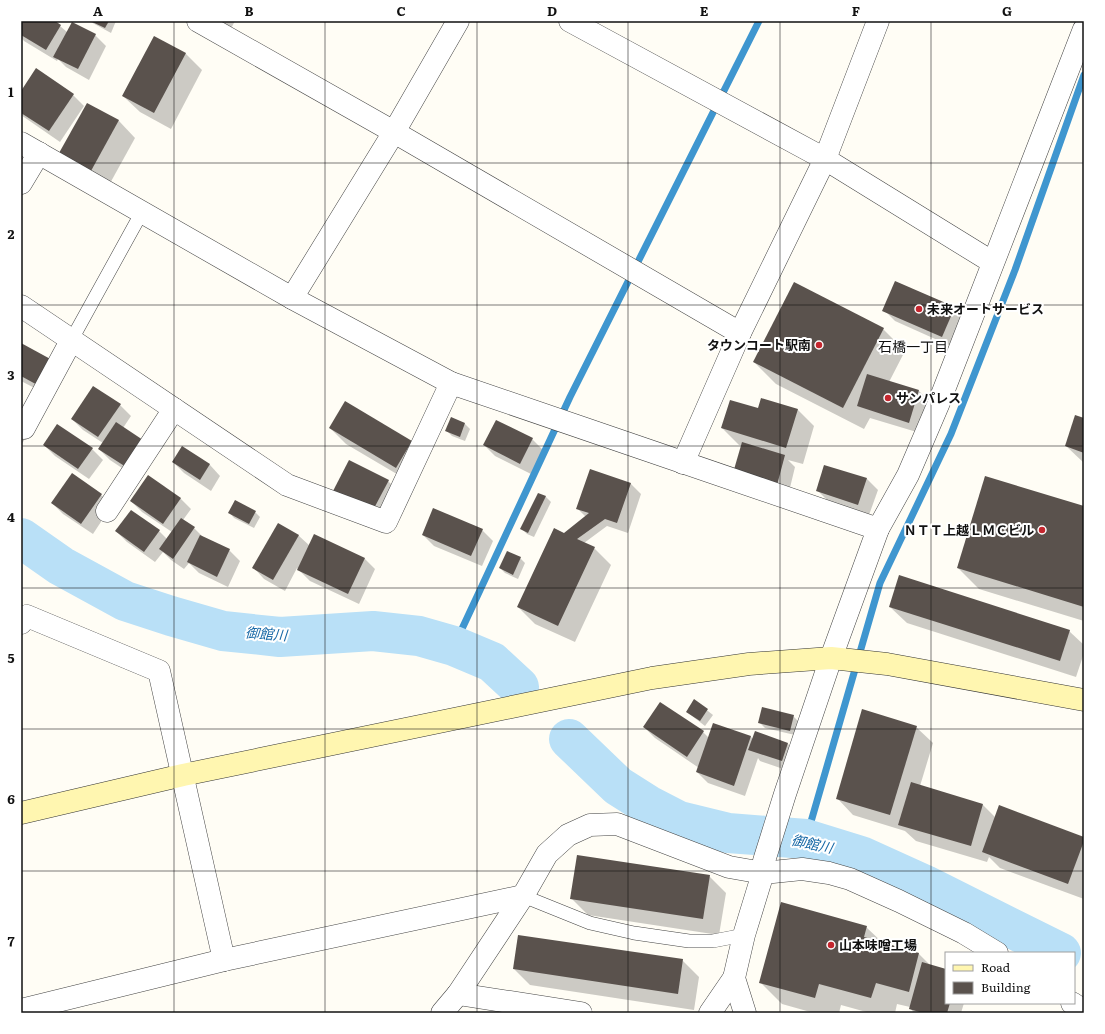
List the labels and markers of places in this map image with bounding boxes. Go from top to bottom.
place label: 未来オートサービス [927,299,1044,318]
marker: 未来オートサービス [914,304,924,314]
place label: タウンコート駅南 [707,335,811,354]
marker: タウンコート駅南 [814,340,824,350]
place label: サンパレス [896,388,961,407]
marker: サンパレス [883,393,893,403]
place label: ＮＴＴ上越ＬＭＣビル [904,520,1034,539]
marker: ＮＴＴ上越ＬＭＣビル [1037,525,1047,535]
place label: 山本味噌工場 [839,935,917,954]
marker: 山本味噌工場 [826,940,836,950]

